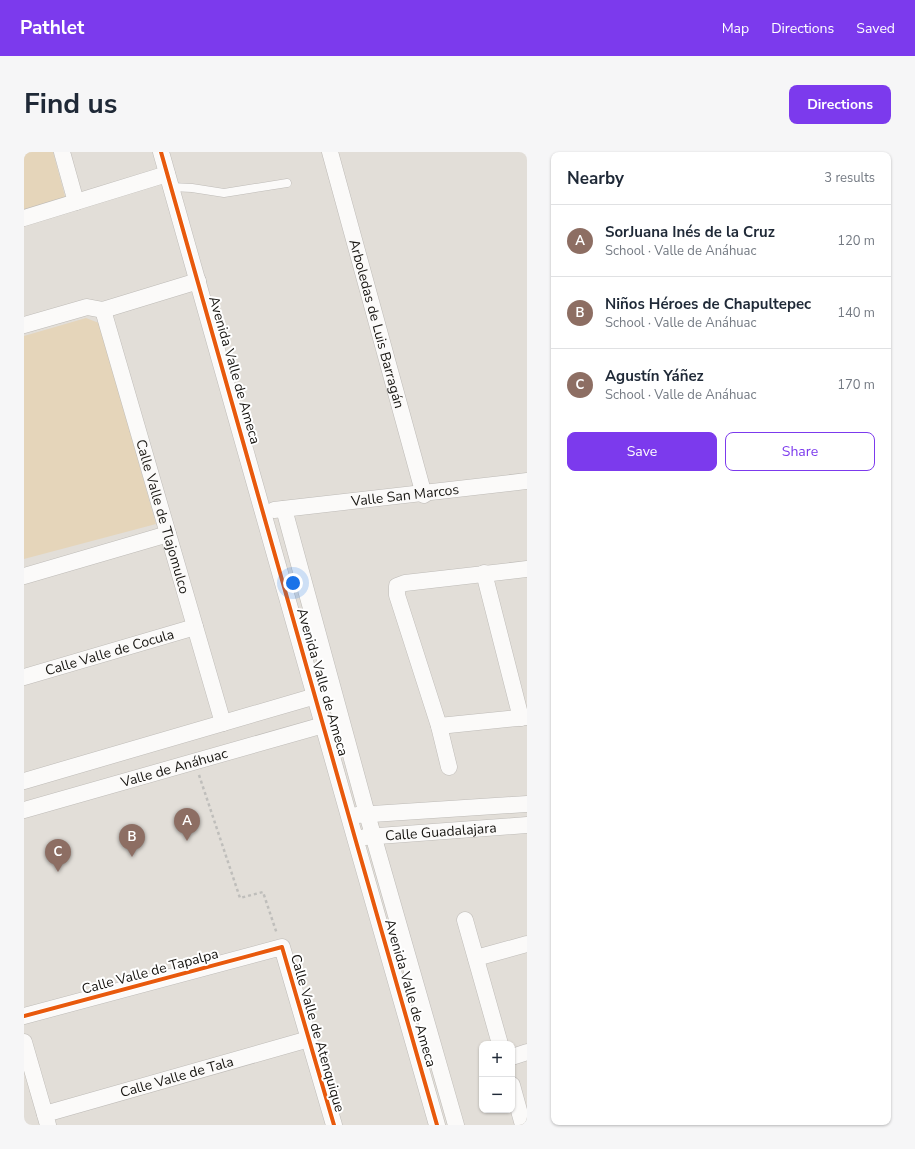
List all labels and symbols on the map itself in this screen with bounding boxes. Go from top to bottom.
street label: Arboledas de Luis Barragán [344,237,409,411]
street label: Avenida Valle de Ameca [204,294,265,446]
street label: Calle Valle de Tlajomulco [131,437,194,596]
street label: Valle San Marcos [349,480,460,511]
your location [283,573,303,593]
street label: Avenida Valle de Ameca [292,606,353,758]
street label: Calle Valle de Cocula [43,625,176,680]
street label: Valle de Anáhuac [118,744,230,792]
pin: A [174,808,200,841]
street label: Calle Guadalajara [384,818,497,845]
pin: B [119,824,145,857]
pin: C [45,839,71,872]
street label: Avenida Valle de Ameca [380,917,441,1069]
street label: Calle Valle de Tapalpa [80,944,221,999]
street label: Calle Valle de Atenquique [286,952,349,1114]
street label: Calle Valle de Tala [118,1052,236,1102]

